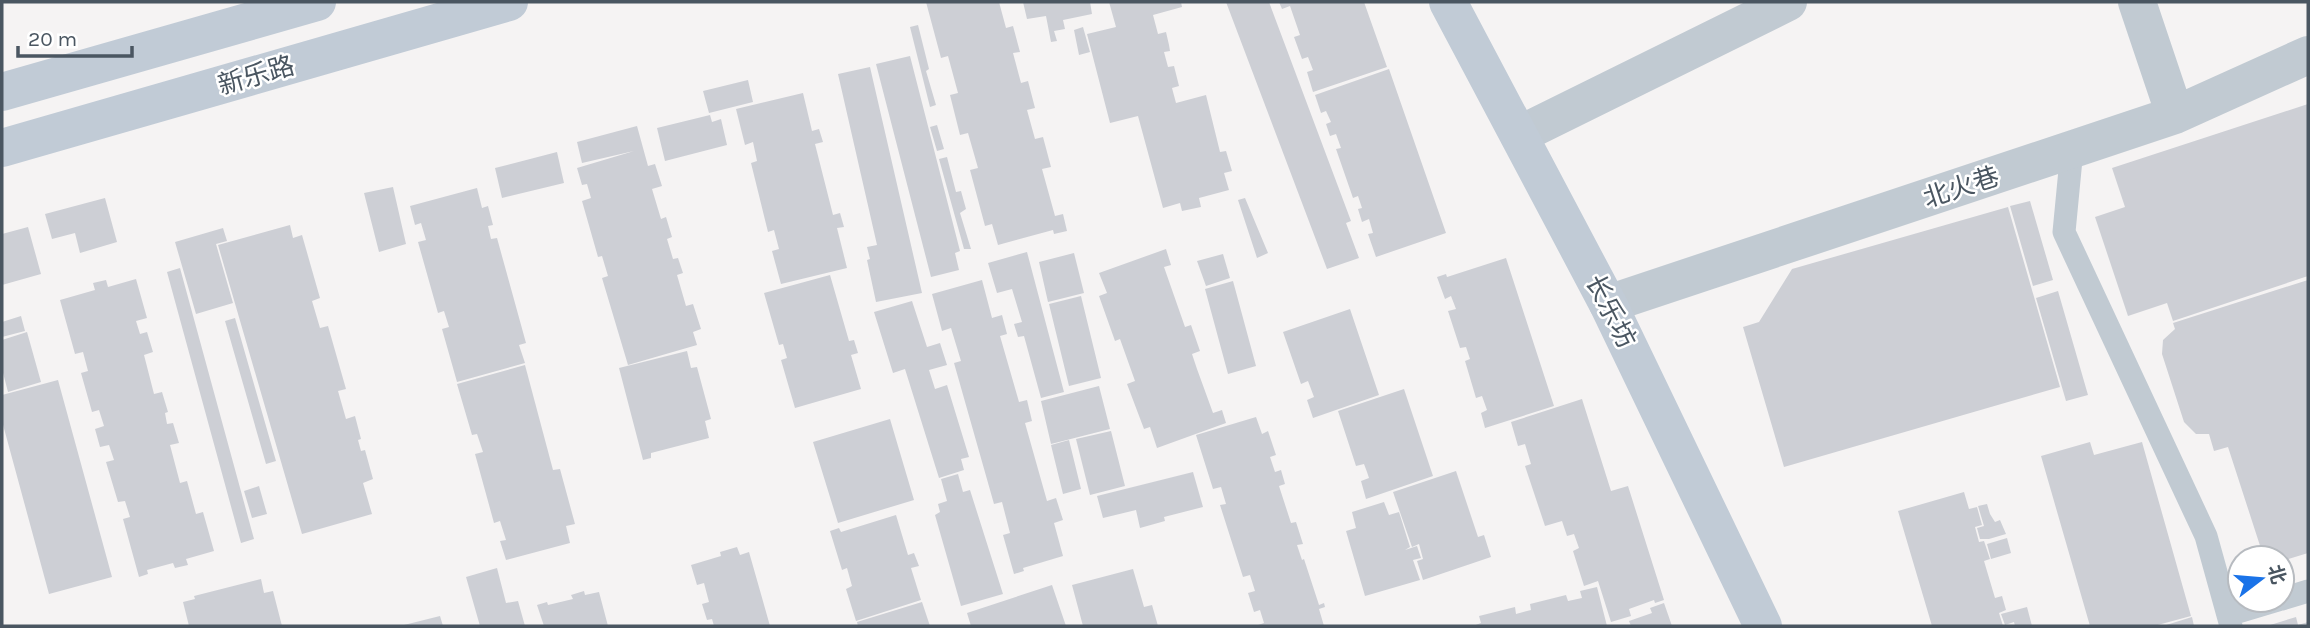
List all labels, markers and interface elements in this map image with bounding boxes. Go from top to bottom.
scale bar [18,14,131,58]
text: 20 m [28,27,77,51]
street label: 新乐路 [214,50,298,101]
street label: 北火巷 [1919,161,2003,214]
street label: 长乐坊 [1579,269,1642,353]
north arrow [2226,544,2296,614]
text: 北 [2263,562,2290,587]

